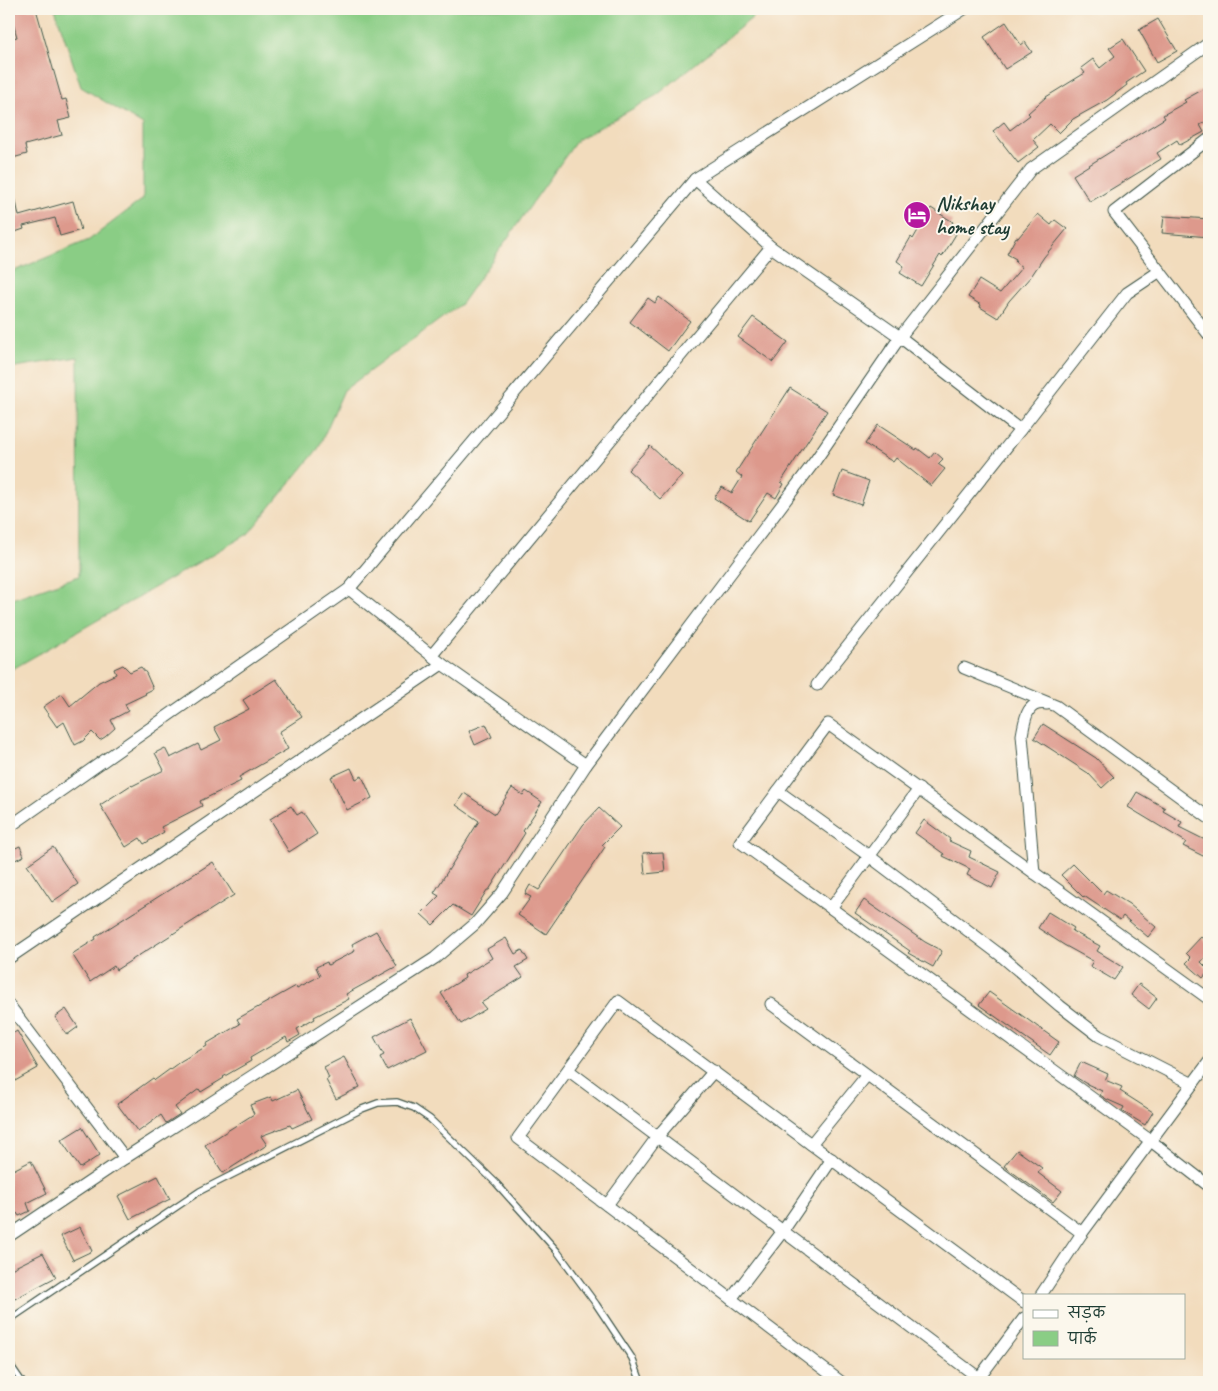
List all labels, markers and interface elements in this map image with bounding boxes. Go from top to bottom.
place label: Nikshay home stay [936,190,1011,241]
hotel icon: Nikshay home stay [902,200,932,230]
legend [1023,1294,1186,1358]
text: सड़क [1067,1304,1106,1323]
text: पार्क [1067,1327,1098,1349]

